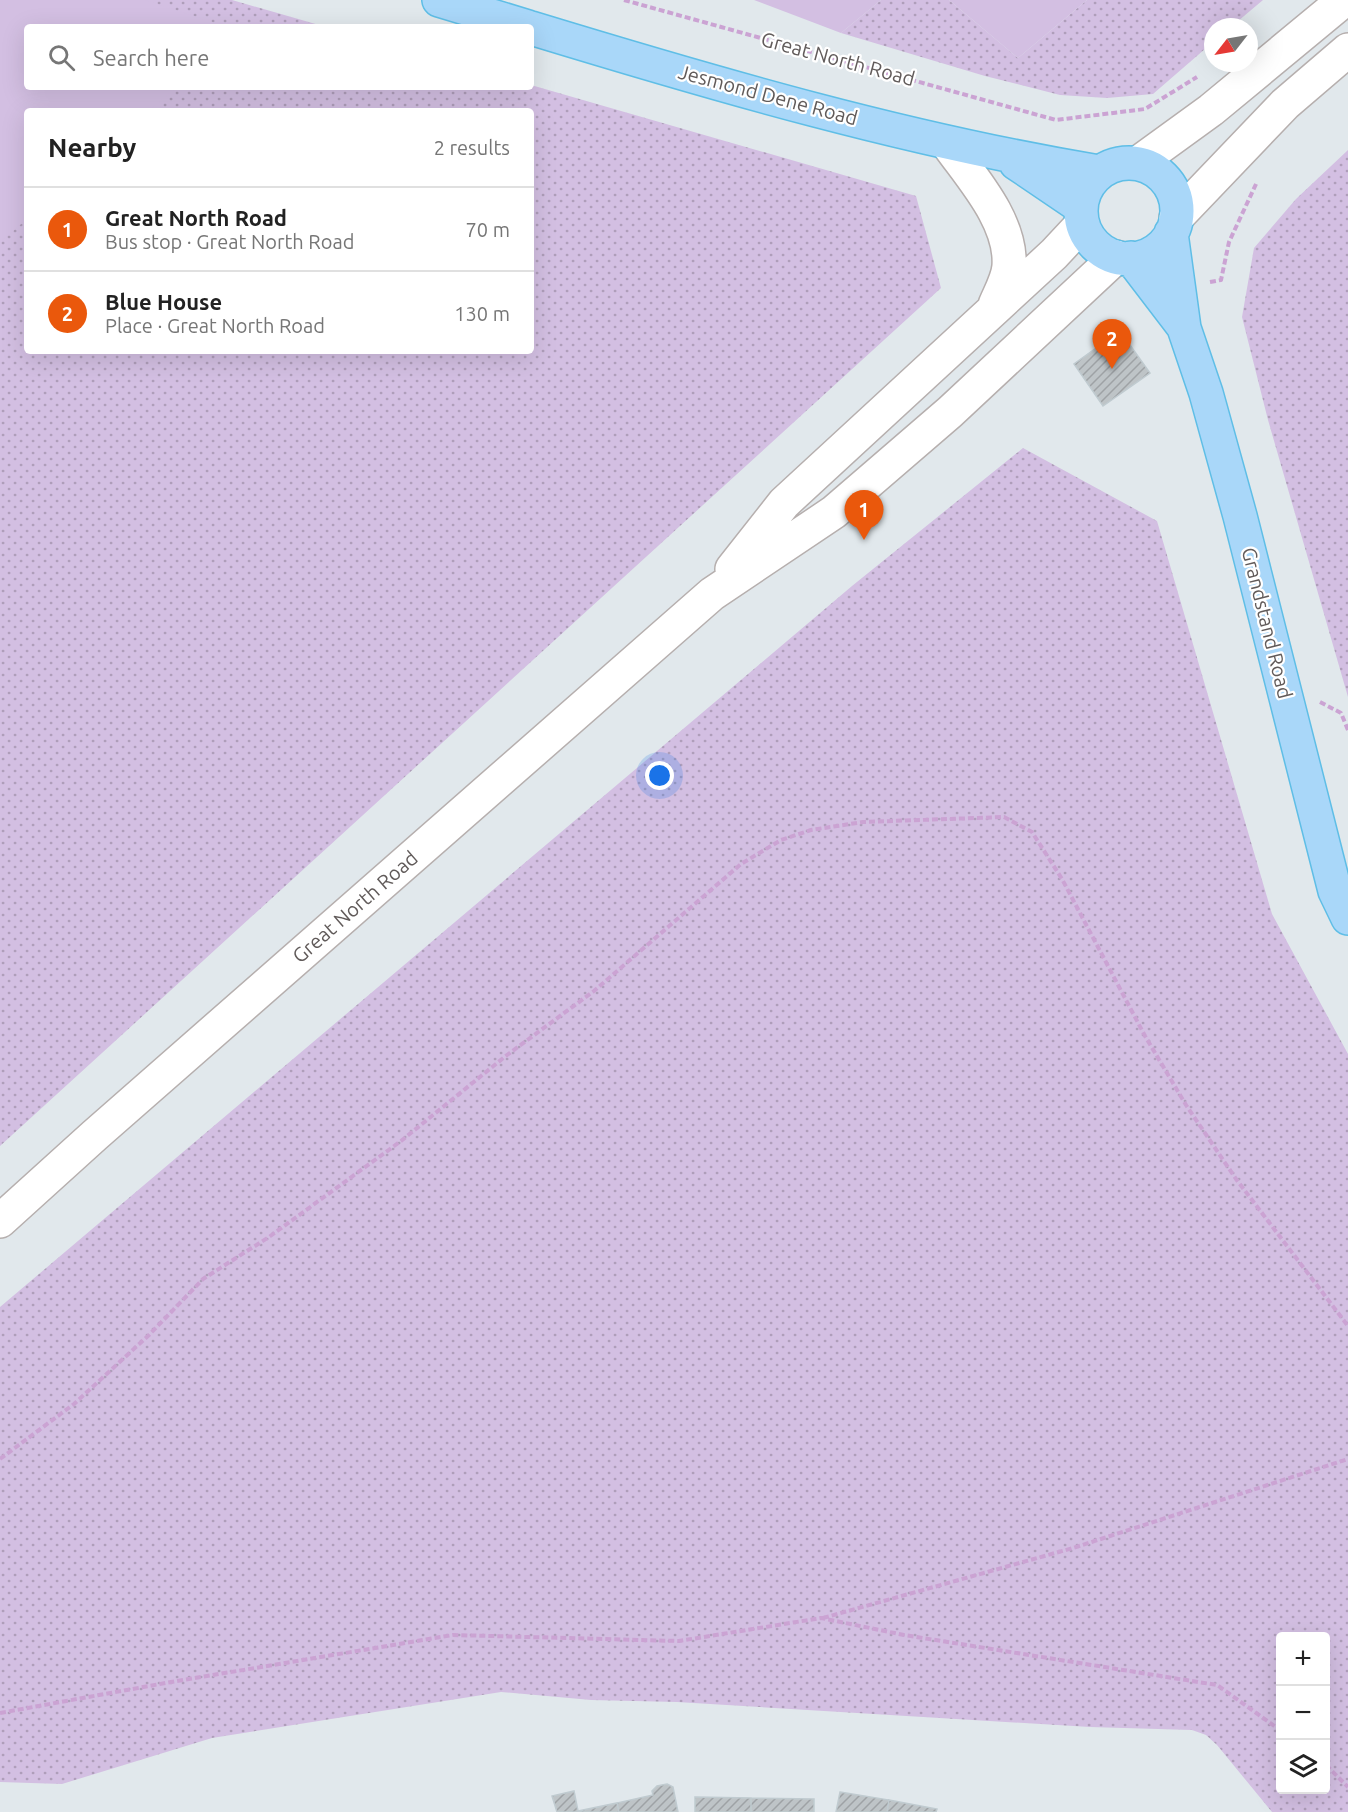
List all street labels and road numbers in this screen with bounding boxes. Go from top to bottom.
street label: Great North Road [759,27,917,90]
street label: Jesmond Dene Road [676,60,860,130]
street label: Grandstand Road [1238,545,1297,701]
street label: Great North Road [287,846,422,967]

